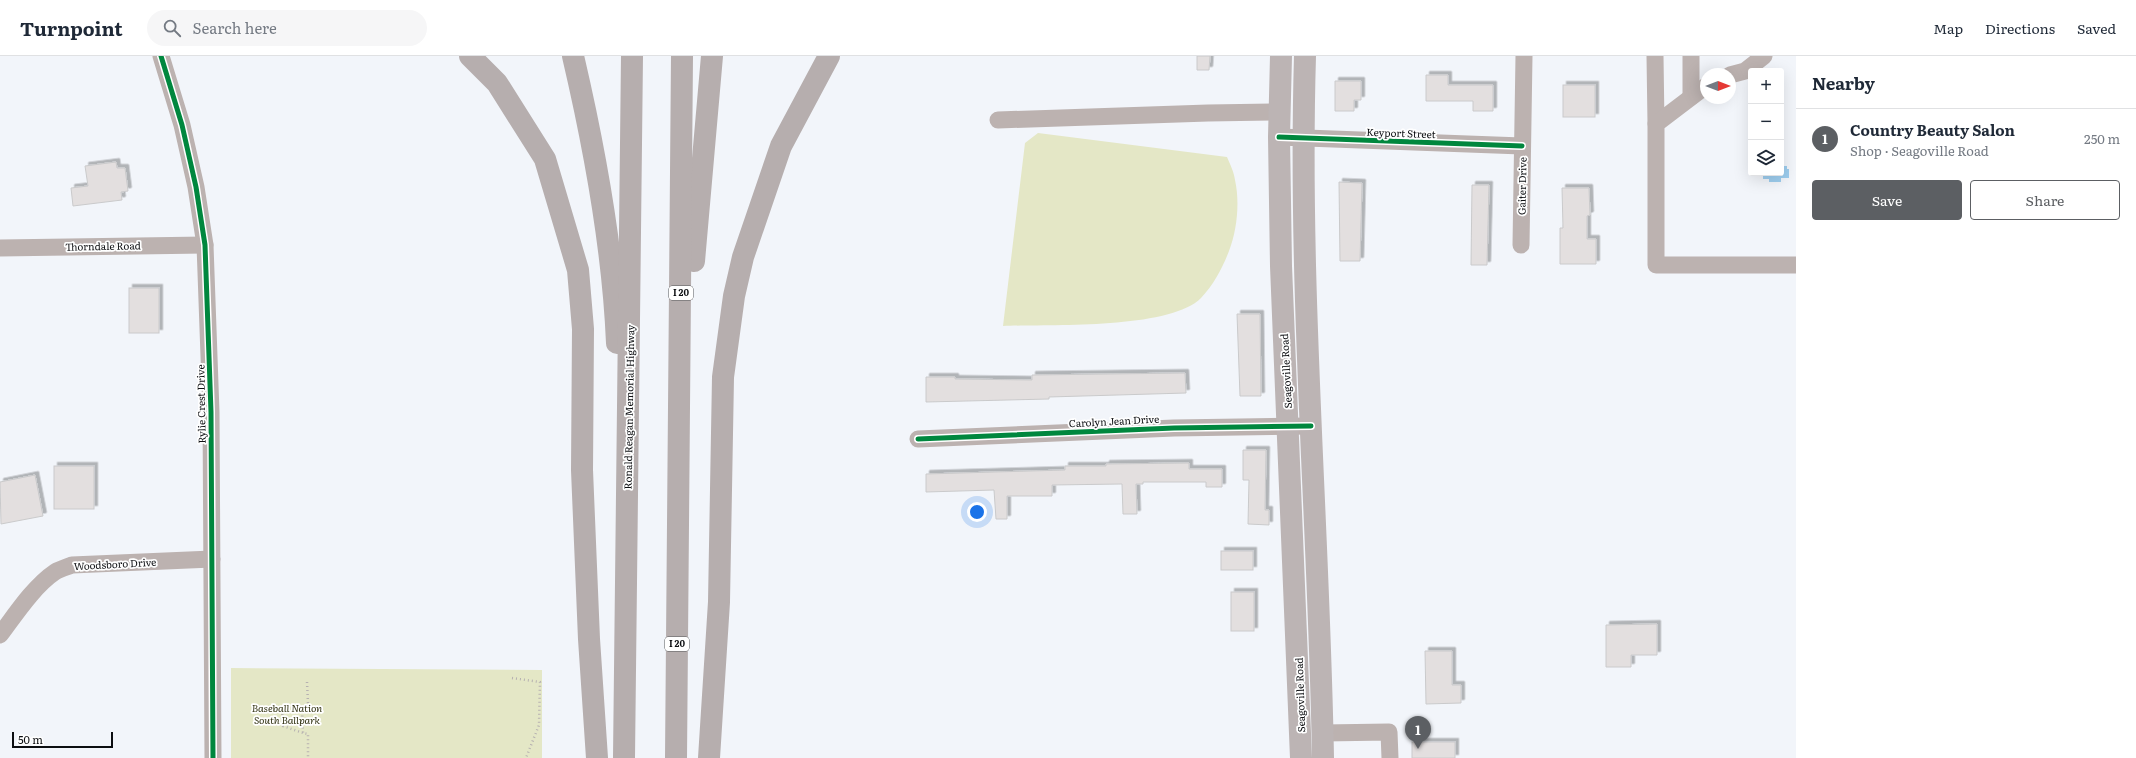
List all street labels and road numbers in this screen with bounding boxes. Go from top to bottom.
street label: Keyport Street [1366,124,1436,141]
street label: Gaiter Drive [1513,157,1530,215]
street label: Thorndale Road [65,237,141,254]
road number: I 20 [669,286,693,300]
street label: Ronald Reagan Memorial Highway [620,324,637,489]
street label: Seagoville Road [1276,333,1295,409]
street label: Rylie Crest Drive [192,364,209,444]
street label: Carolyn Jean Drive [1068,411,1160,430]
street label: Woodsboro Drive [73,554,157,573]
road number: I 20 [665,637,689,651]
street label: Seagoville Road [1291,657,1308,733]

